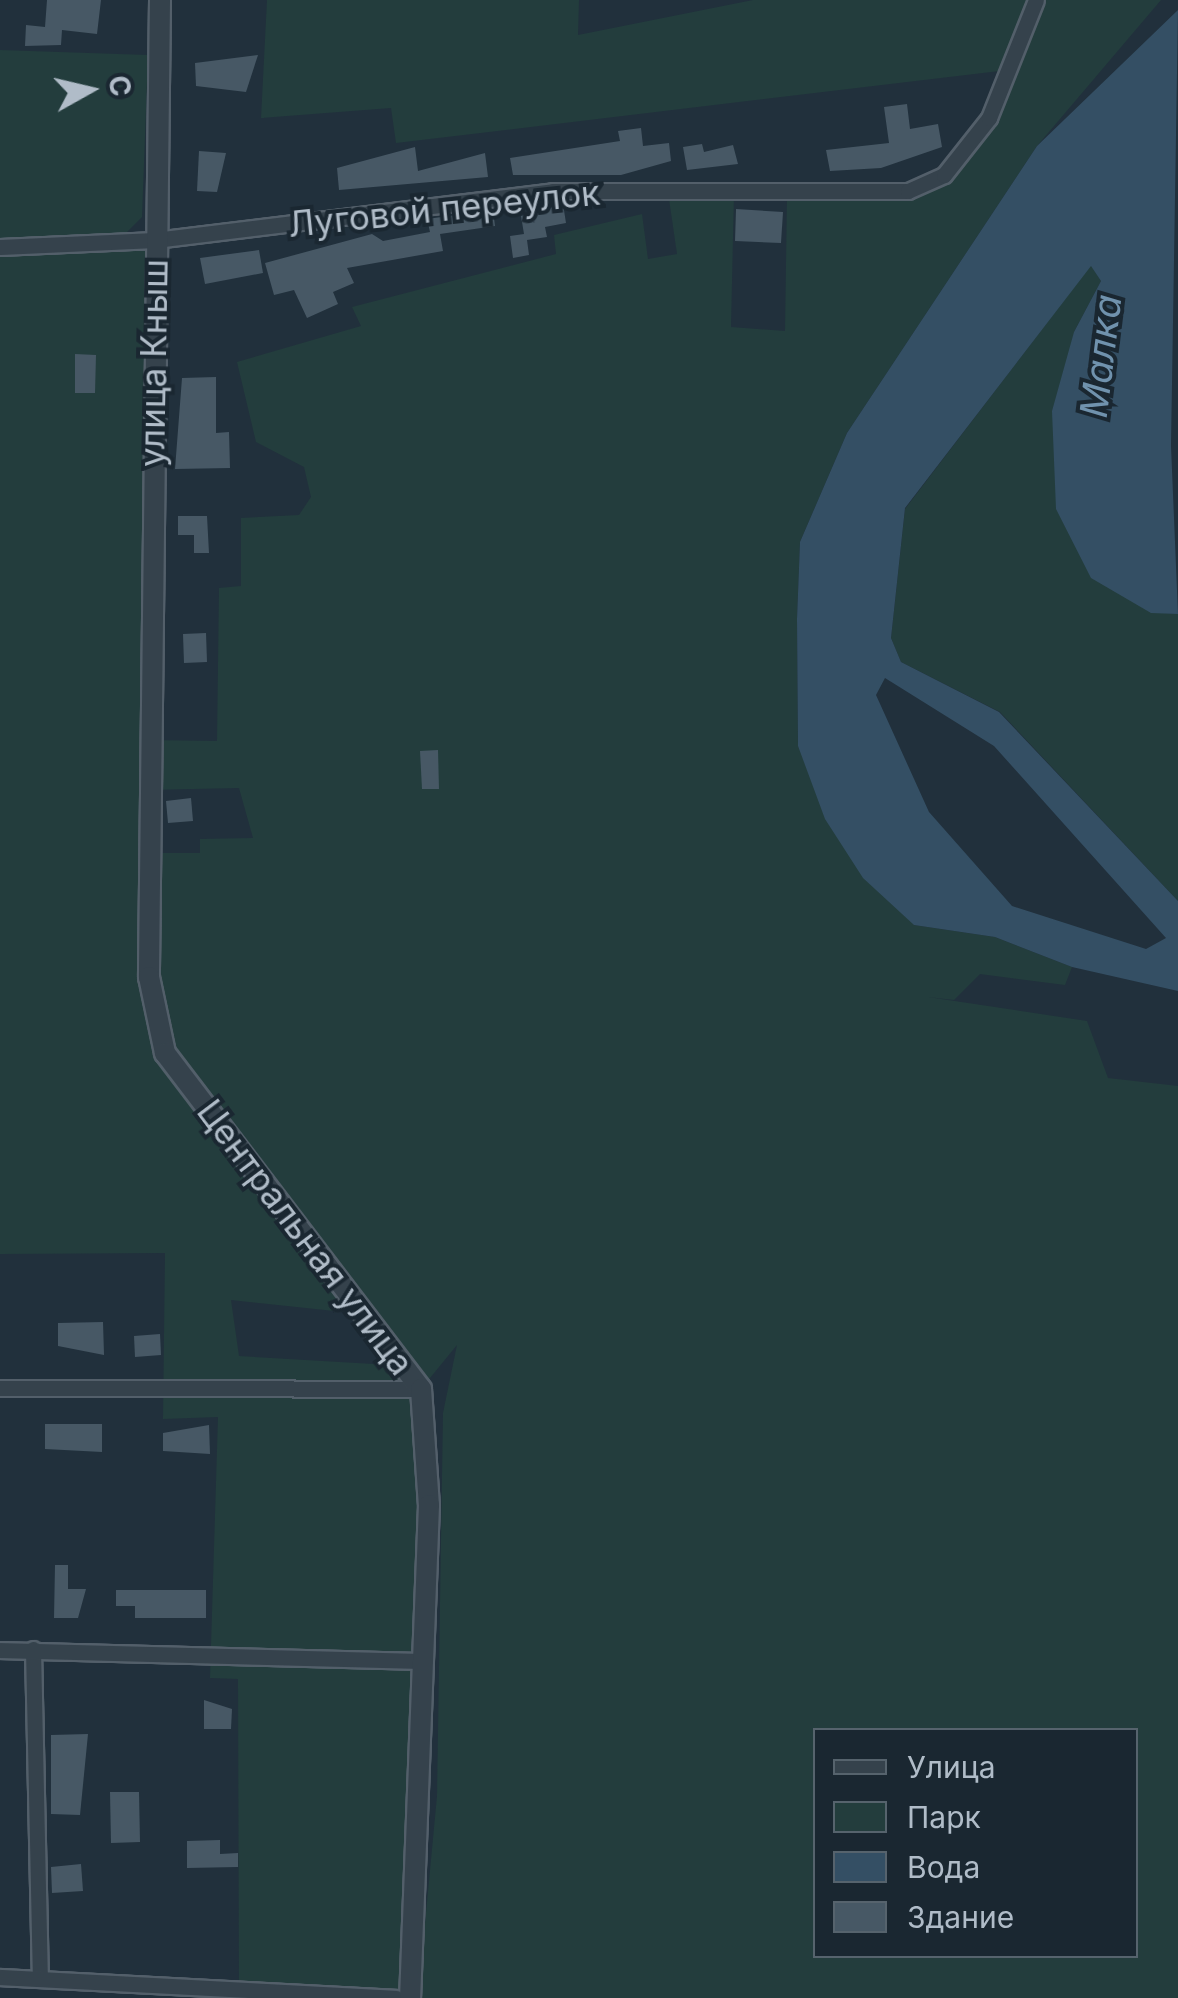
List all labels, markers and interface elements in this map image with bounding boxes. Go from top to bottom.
north arrow [40,40,140,140]
text: С [101,73,138,98]
street label: Луговой переулок [286,171,602,245]
street label: улица Кныш [130,259,176,467]
water label: Малка [1071,292,1131,420]
street label: Центральная улица [189,1091,423,1383]
legend [813,1728,1138,1958]
text: Улица [907,1749,996,1785]
text: Парк [907,1799,981,1835]
text: Вода [907,1849,980,1885]
text: Здание [907,1899,1014,1935]

